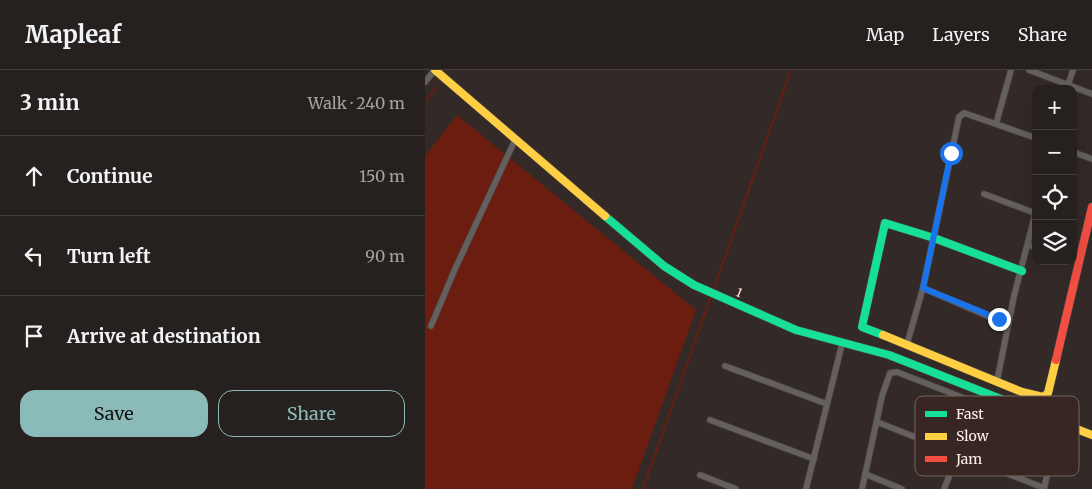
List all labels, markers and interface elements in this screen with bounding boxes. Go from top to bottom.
text: Mapleaf [25,19,121,50]
text: Map [866,23,904,46]
text: Layers [932,23,990,46]
text: Share [1018,23,1067,46]
map controls [1032,85,1077,265]
button: + [1032,85,1077,130]
text: 3 min [20,89,79,116]
text: Walk · 240 m [308,93,405,113]
button: − [1032,130,1077,175]
route start [940,142,963,165]
icon: ahead [20,162,48,190]
text: Continue [67,164,153,188]
text: 150 m [359,166,405,186]
button: locate [1032,175,1077,220]
button: layers [1032,220,1077,265]
icon: left [20,242,48,270]
text: Turn left [67,244,151,268]
text: 90 m [365,246,405,266]
street label: 1 [734,285,745,301]
route end [988,308,1011,331]
icon: arrive [20,322,48,350]
text: Arrive at destination [67,324,261,348]
button: Save [20,390,208,437]
button: Share [218,390,405,437]
legend [915,396,1079,476]
text: Fast [956,405,984,423]
text: Slow [956,427,989,445]
text: Jam [955,450,982,468]

